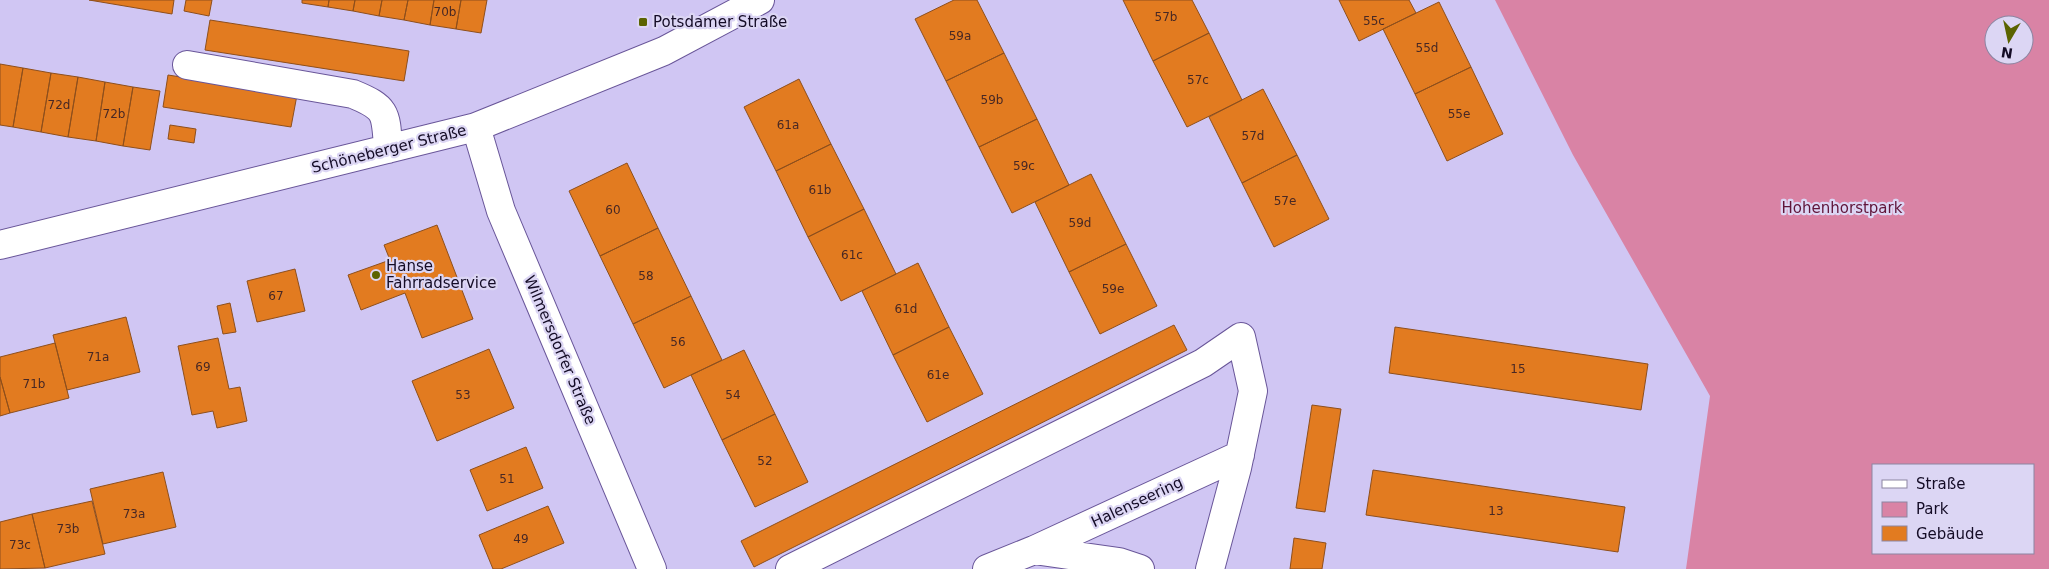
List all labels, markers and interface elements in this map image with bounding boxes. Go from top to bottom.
house number: 70b [434,5,456,19]
house number: 57b [1155,10,1177,24]
place label: Potsdamer Straße [653,13,787,31]
house number: 55c [1363,14,1385,28]
north arrow [1984,15,2034,65]
marker: Potsdamer Straße [637,16,649,28]
house number: 59a [949,29,971,43]
house number: 55d [1416,41,1438,55]
text: N [2000,44,2014,62]
house number: 57c [1187,73,1209,87]
house number: 59b [981,93,1003,107]
house number: 72d [48,98,70,112]
house number: 72b [103,107,125,121]
house number: 55e [1448,107,1470,121]
house number: 61a [777,118,799,132]
street label: Schöneberger Straße [310,121,468,177]
house number: 57d [1242,129,1264,143]
house number: 59c [1013,159,1035,173]
house number: 61b [809,183,831,197]
house number: 57e [1274,194,1296,208]
park label: Hohenhorstpark [1782,199,1903,217]
house number: 60 [605,203,621,217]
house number: 59d [1069,216,1091,230]
house number: 61c [841,248,863,262]
place label: Hanse Fahrradservice [386,257,496,292]
marker: Hanse Fahrradservice [370,269,382,281]
house number: 58 [638,269,654,283]
street label: Wilmersdorfer Straße [520,273,600,427]
house number: 59e [1102,282,1124,296]
house number: 67 [268,289,284,303]
house number: 61d [895,302,917,316]
house number: 56 [670,335,686,349]
house number: 71a [87,350,109,364]
house number: 69 [195,360,211,374]
house number: 15 [1510,362,1526,376]
house number: 61e [927,368,949,382]
house number: 71b [23,377,45,391]
house number: 53 [455,388,471,402]
house number: 54 [725,388,741,402]
house number: 52 [757,454,773,468]
legend [1872,464,2034,554]
house number: 51 [499,472,515,486]
street label: Halenseering [1088,473,1186,531]
text: Straße [1916,475,1965,493]
text: Park [1916,500,1949,518]
house number: 13 [1488,504,1504,518]
house number: 73a [123,507,145,521]
house number: 73b [57,522,79,536]
text: Gebäude [1916,525,1984,543]
house number: 49 [513,532,529,546]
house number: 73c [9,538,31,552]

